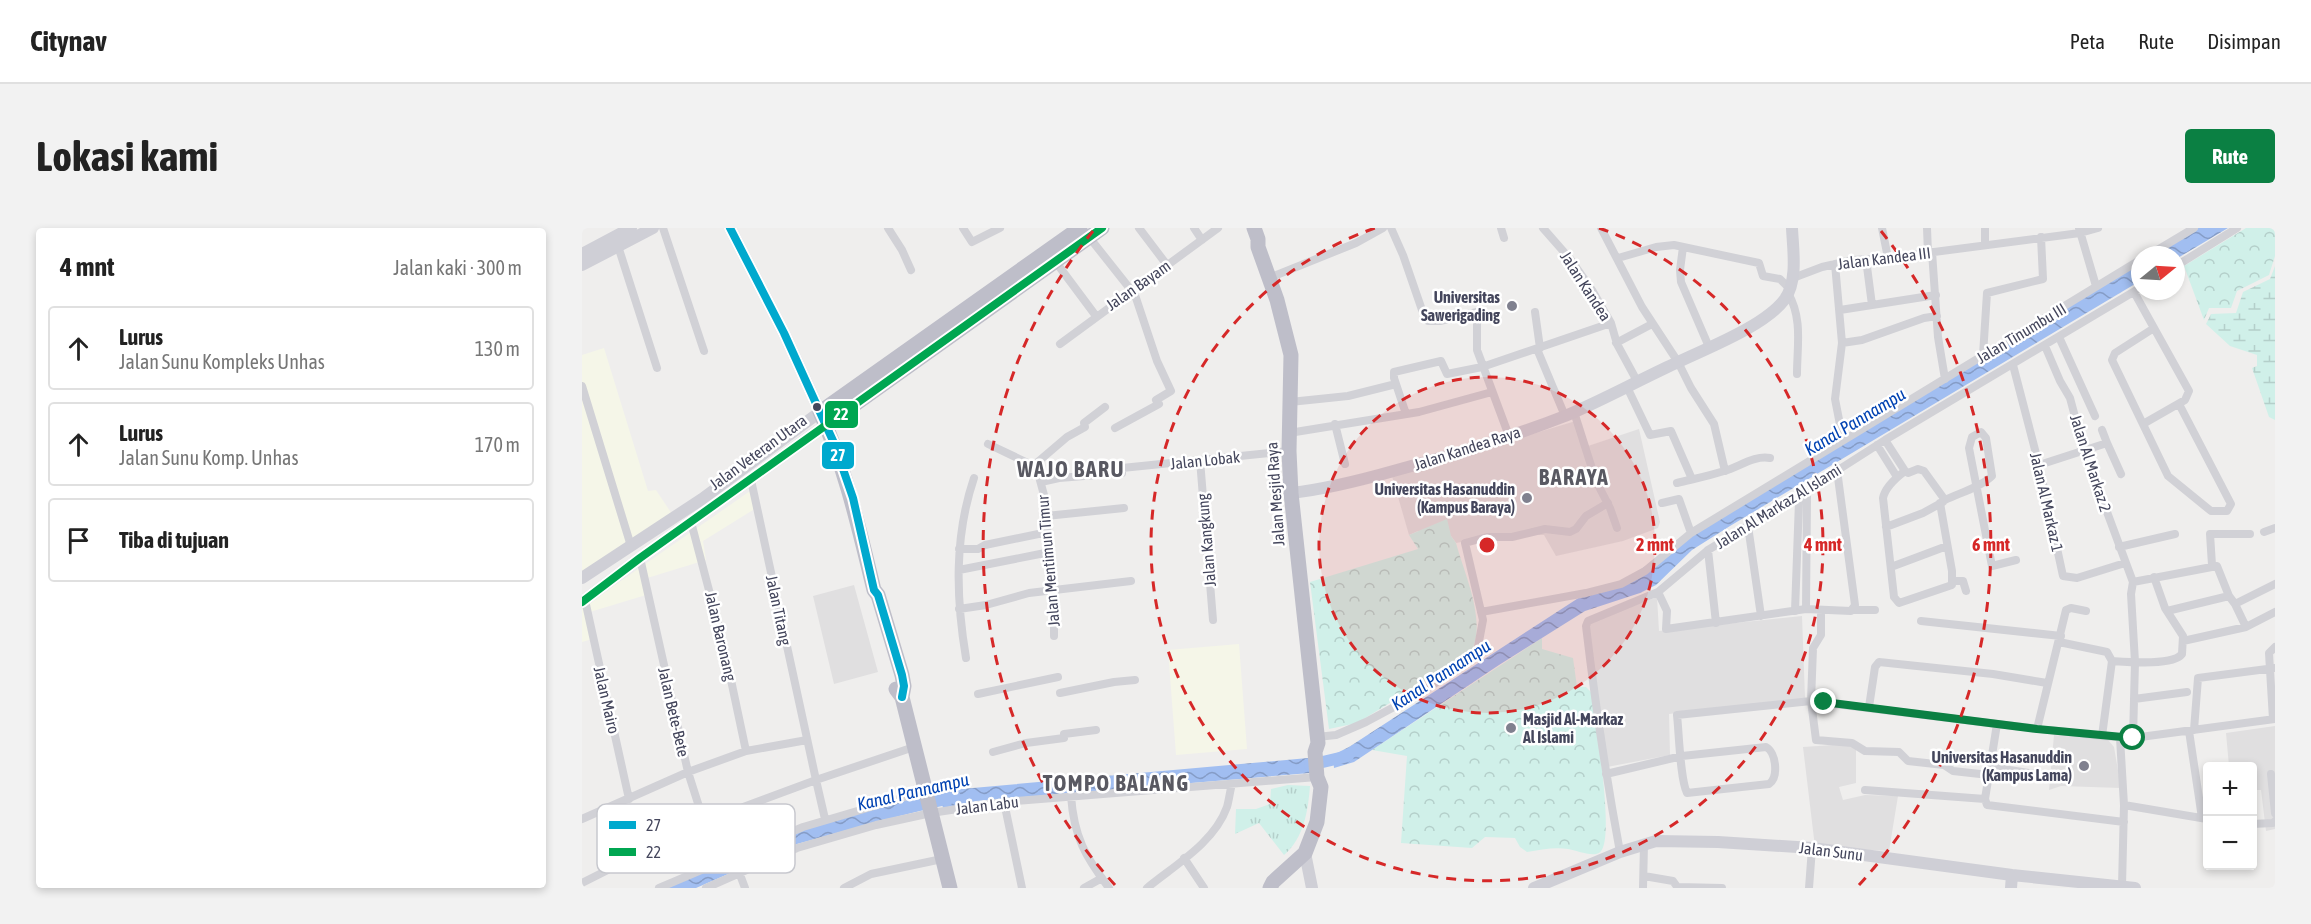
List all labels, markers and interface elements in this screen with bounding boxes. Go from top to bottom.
text: Citynav [30,25,107,57]
text: Peta [2070,29,2105,53]
text: Rute [2138,29,2174,53]
text: Disimpan [2207,29,2281,53]
button: Rute [2185,129,2275,183]
text: Lokasi kami [36,132,218,180]
street label: Jalan Kandea III [1836,243,1932,273]
north arrow [2131,246,2185,300]
street label: Jalan Kandea [1557,248,1615,324]
text: 4 mnt [60,252,115,282]
text: Jalan kaki · 300 m [393,256,522,279]
street label: Jalan Bayam [1102,256,1174,315]
place label: Universitas Sawerigading [1421,288,1500,324]
marker: Universitas Sawerigading [1505,299,1519,313]
street label: Jalan Tinumbu III [1973,299,2069,367]
text: Lurus [119,324,163,350]
icon: ahead [62,332,95,365]
text: 130 m [475,337,520,360]
text: Jalan Sunu Kompleks Unhas [119,350,325,373]
water label: Kanal Pannampu [1800,383,1909,460]
line badge: 22 [824,400,859,429]
unlabelled marker [811,401,823,413]
text: 22 [833,405,849,423]
street label: Jalan Veteran Utara [706,411,810,493]
street label: Jalan Al Markaz 2 [2067,412,2115,514]
text: Lurus [119,420,163,446]
street label: Jalan Kandea Raya [1412,422,1523,475]
icon: ahead [62,428,95,461]
text: 170 m [475,433,520,456]
line badge: 27 [821,441,855,470]
street label: Jalan Mesjid Raya [1262,441,1289,547]
text: Jalan Sunu Komp. Unhas [119,446,298,469]
text: 27 [830,446,846,464]
street label: Jalan Lobak [1169,447,1241,473]
street label: Jalan Al Markaz 1 [2027,451,2067,553]
district label: WAJO BARU [1016,456,1125,482]
street label: Jalan Al Markaz Al Islami [1712,460,1844,552]
district label: BARAYA [1539,464,1609,490]
place label: Universitas Hasanuddin (Kampus Baraya) [1375,480,1515,516]
marker: Universitas Hasanuddin (Kampus Baraya) [1520,491,1534,505]
street label: Jalan Kangkung [1193,493,1220,587]
street label: Jalan Mentimun Timur [1033,494,1063,627]
icon: arrive [62,524,95,557]
text: Tiba di tujuan [119,527,229,553]
text: 2 mnt [1636,534,1675,555]
text: 4 mnt [1803,534,1843,555]
text: 6 mnt [1972,534,2011,555]
centre of rings [1477,535,1497,555]
street label: Jalan Titang [762,573,795,647]
street label: Jalan Baronang [701,589,740,683]
water label: Kanal Pannampu [1387,635,1495,714]
street label: Jalan Mairo [591,665,623,735]
street label: Jalan Bete-Bete [655,665,693,759]
route end [1810,688,1836,714]
place label: Masjid Al-Markaz Al Islami [1522,710,1623,746]
marker: Masjid Al-Markaz Al Islami [1504,721,1518,735]
route start [2119,724,2145,750]
place label: Universitas Hasanuddin (Kampus Lama) [1932,748,2072,784]
marker: Universitas Hasanuddin (Kampus Lama) [2077,759,2091,773]
map controls [2203,762,2257,870]
button: + [2203,762,2257,816]
water label: Kanal Pannampu [855,768,971,815]
district label: TOMPO BALANG [1043,770,1189,796]
street label: Jalan Labu [955,792,1019,818]
legend [597,804,795,873]
text: 27 [646,816,661,834]
button: − [2203,816,2257,870]
street label: Jalan Sunu [1798,838,1864,864]
text: 22 [646,843,661,861]

